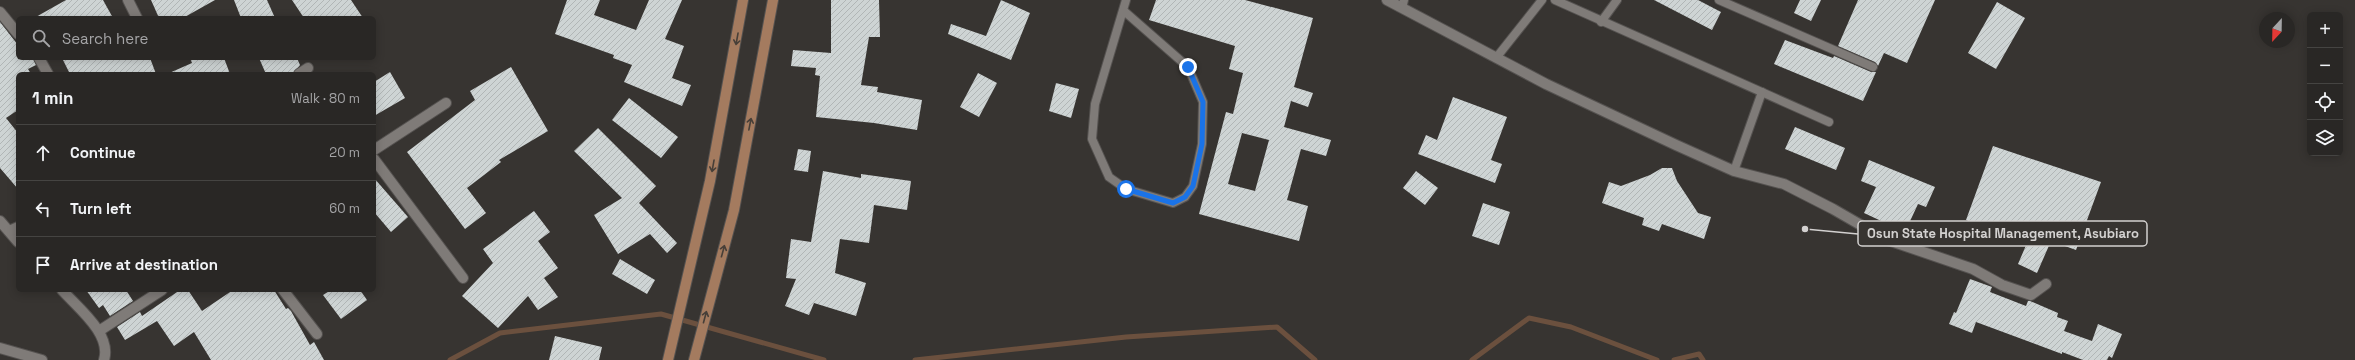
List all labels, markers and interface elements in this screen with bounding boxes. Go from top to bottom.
north arrow [2259,12,2295,48]
map controls [2307,12,2343,156]
button: + [2307,12,2343,48]
search box [16,16,376,60]
icon: search [30,27,52,49]
text: Search here [62,29,148,48]
one-way arrow [732,32,740,45]
button: − [2307,48,2343,84]
route end [1179,58,1197,76]
button: locate [2307,84,2343,120]
text: 1 min [32,87,74,109]
text: Walk · 80 m [291,90,360,107]
one-way arrow [747,118,755,131]
button: layers [2307,120,2343,156]
icon: ahead [32,142,54,164]
text: Continue [70,143,136,162]
text: 20 m [329,144,360,161]
one-way arrow [709,159,717,172]
route start [1117,180,1135,198]
icon: left [32,198,54,220]
text: Turn left [70,199,132,218]
text: 60 m [329,200,360,217]
callout: Osun State Hospital Management, Asubiaro [1858,221,2147,246]
text: Osun State Hospital Management, Asubiaro [1867,225,2139,242]
one-way arrow [720,245,727,258]
icon: arrive [32,254,54,276]
text: Arrive at destination [70,255,218,274]
one-way arrow [702,311,710,324]

